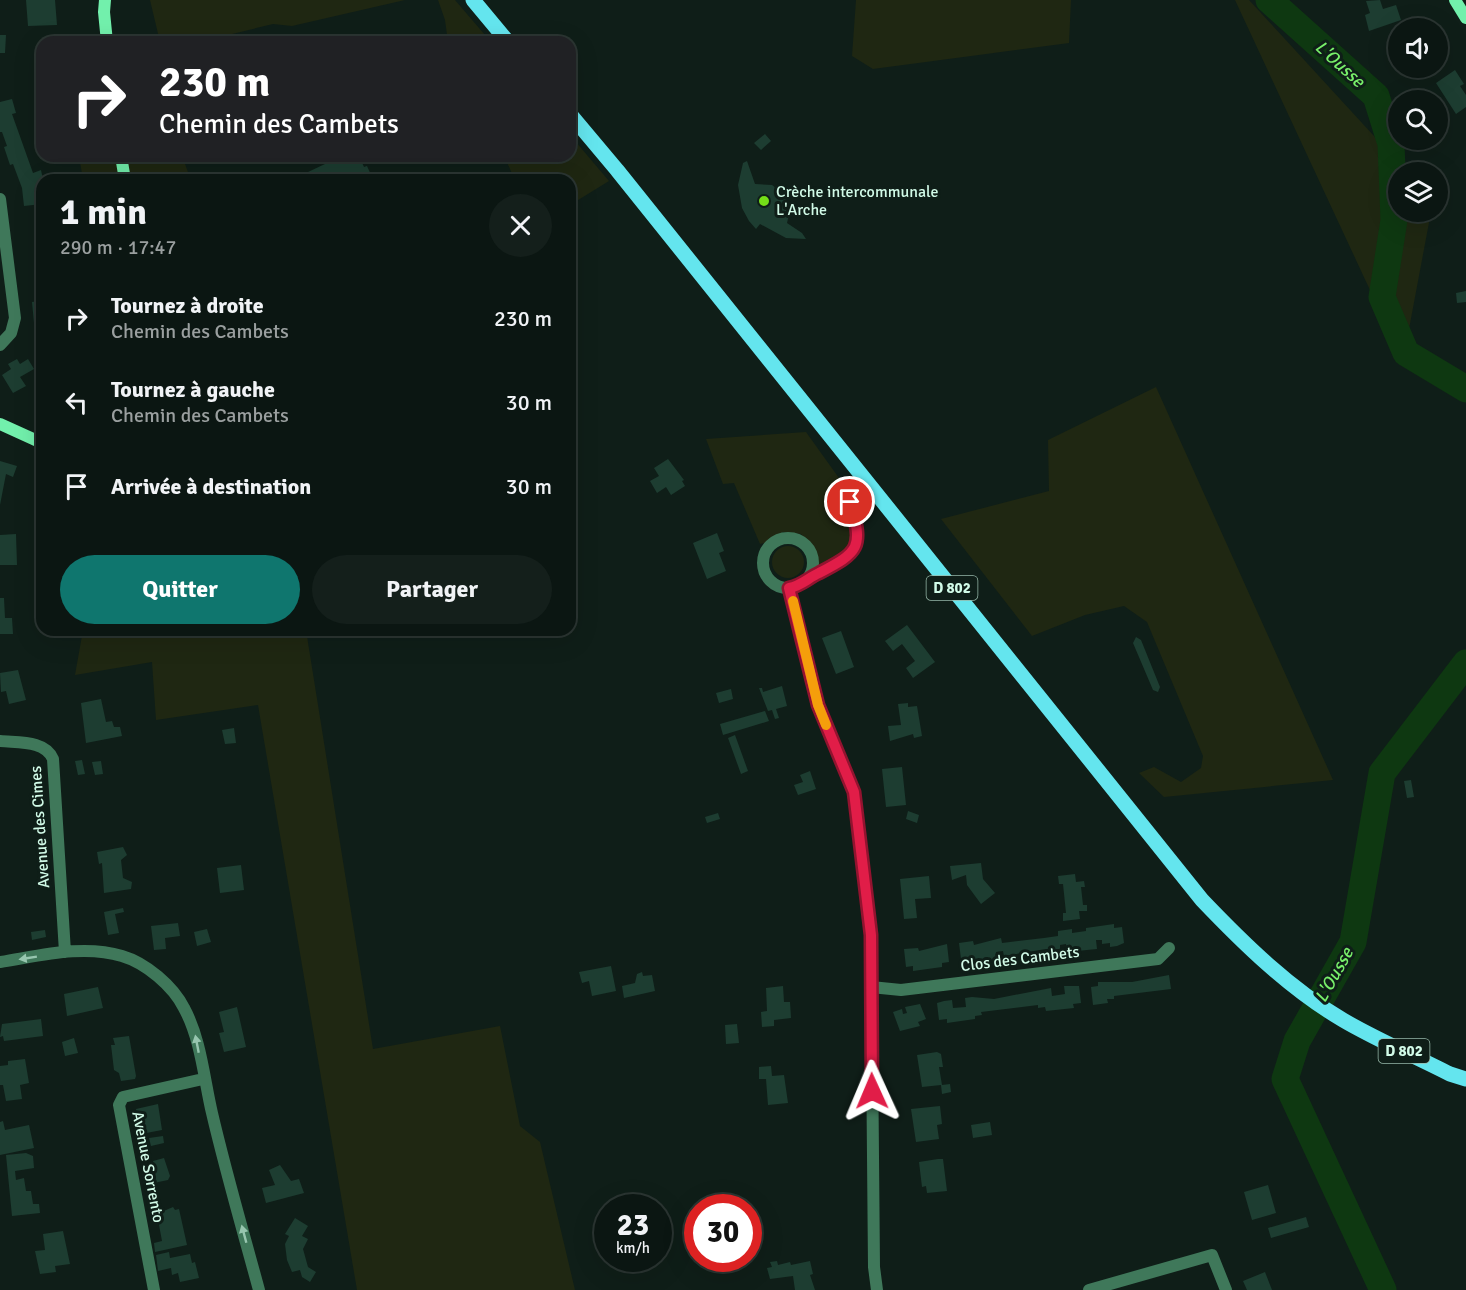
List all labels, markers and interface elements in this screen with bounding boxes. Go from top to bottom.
map controls [1388,18,1448,222]
button: sound [1388,18,1448,78]
water label: L'Ousse [1311,36,1370,93]
text: 230 m [159,57,270,108]
icon: right [60,60,138,138]
button: search [1388,90,1448,150]
text: Chemin des Cambets [159,108,399,141]
button: layers [1388,162,1448,222]
place label: Crèche intercommunale L'Arche [776,182,939,220]
text: 1 min [60,190,147,235]
button: close [489,194,552,257]
marker: Crèche intercommunale L'Arche [757,194,771,208]
text: 290 m · 17:47 [60,235,176,260]
text: Tournez à droite [111,292,264,319]
icon: right [60,302,93,335]
text: 230 m [494,305,552,332]
text: Chemin des Cambets [111,319,289,344]
text: Tournez à gauche [111,376,275,403]
icon: left [60,386,93,419]
text: 30 m [506,389,552,416]
text: Chemin des Cambets [111,403,289,428]
icon: arrive [60,470,93,503]
text: Arrivée à destination [111,473,311,500]
text: 30 m [506,473,552,500]
pin [824,476,875,527]
icon: arrive [833,485,866,518]
button: Quitter [60,555,300,624]
button: Partager [312,555,552,624]
road number: D 802 [926,576,978,600]
street label: Avenue des Cimes [26,765,54,889]
street label: Clos des Cambets [959,942,1081,976]
water label: L'Ousse [1310,943,1358,1006]
one-way arrow [19,953,38,962]
one-way arrow [192,1035,201,1054]
road number: D 802 [1378,1039,1430,1063]
position arrow [840,1059,904,1123]
street label: Avenue Sorrento [127,1110,169,1224]
speed limit sign: 30 [684,1194,762,1272]
text: 23 [617,1207,649,1244]
one-way arrow [239,1224,248,1242]
text: km/h [616,1239,650,1257]

